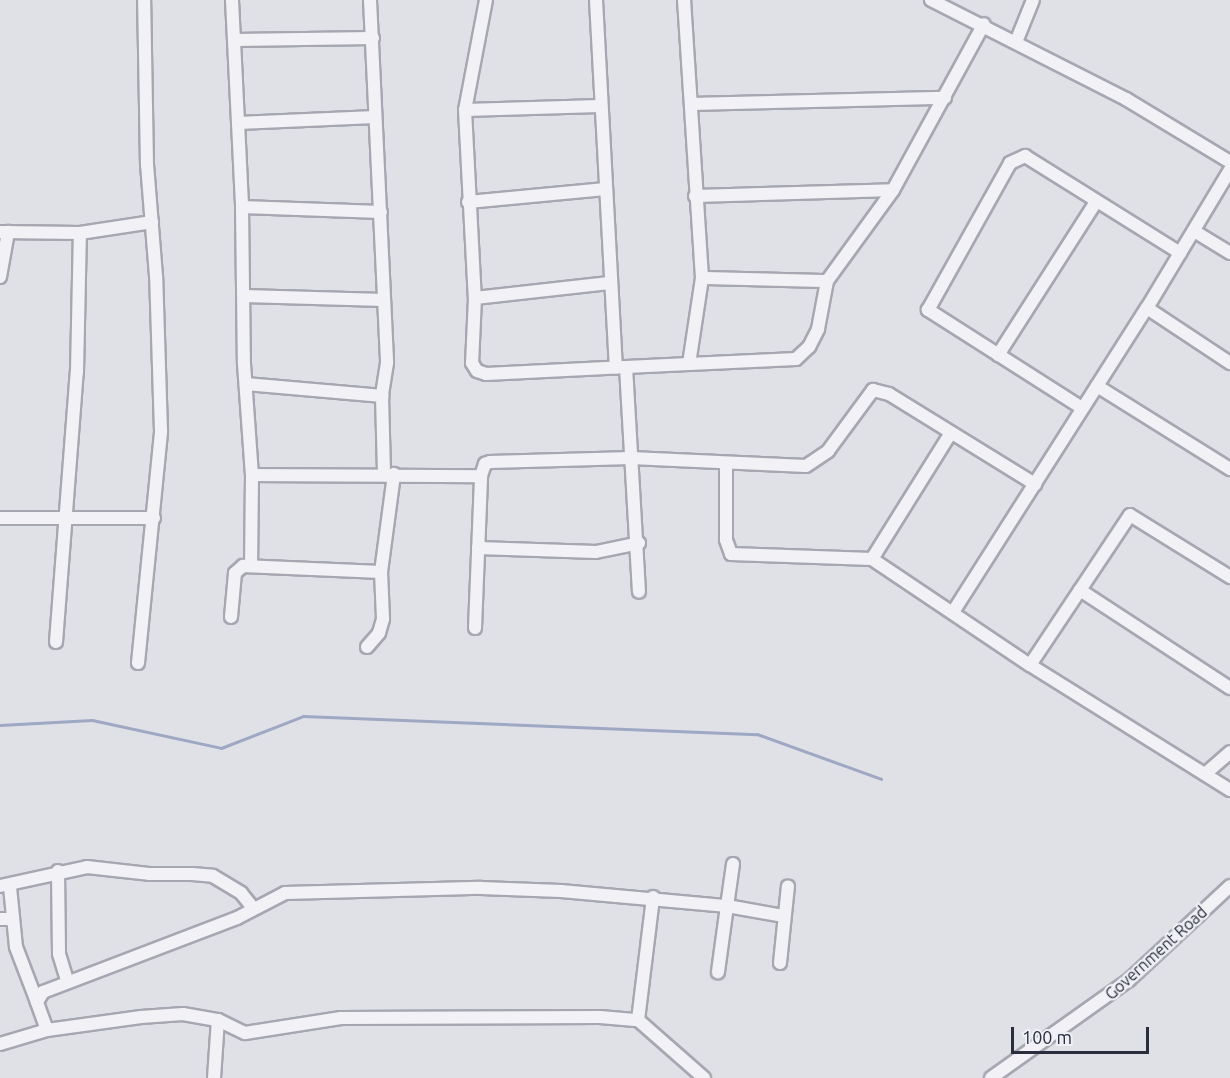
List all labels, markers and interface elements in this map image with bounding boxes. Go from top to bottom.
street label: Government Road [1101,902,1211,1004]
scale bar [1014,1015,1152,1053]
text: 100 m [1022,1027,1072,1047]

